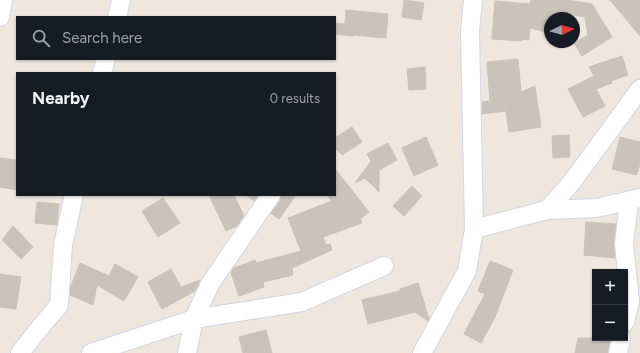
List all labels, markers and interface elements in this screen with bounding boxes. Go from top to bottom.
north arrow [544,12,580,48]
search box [16,16,336,60]
icon: search [30,27,52,49]
text: Search here [62,29,142,47]
text: Nearby [32,88,90,108]
text: 0 results [270,91,320,106]
map controls [592,269,628,341]
button: + [592,269,628,305]
button: − [592,305,628,341]

